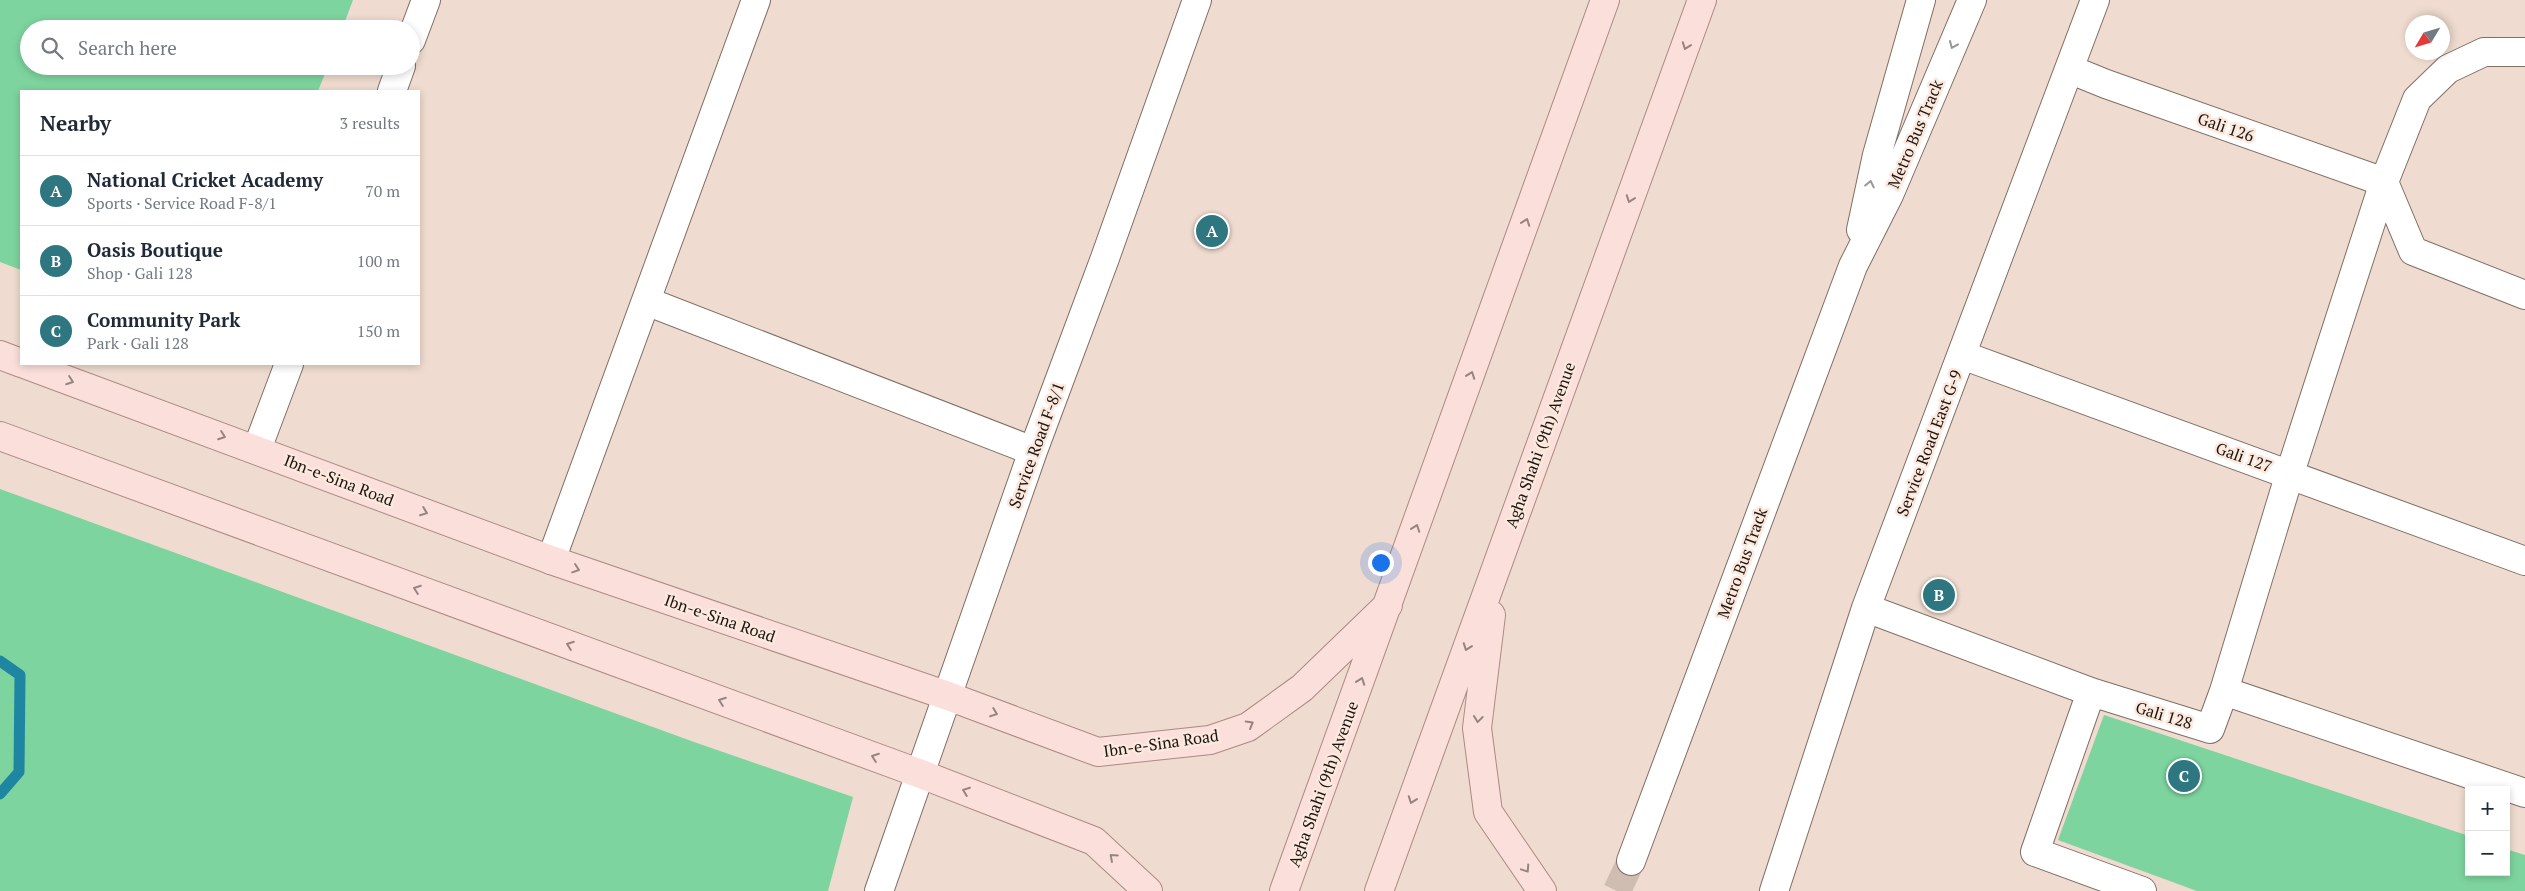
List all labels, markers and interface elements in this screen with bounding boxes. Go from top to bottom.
north arrow [2405,15,2450,60]
search box [20,20,420,75]
icon: search [38,34,66,62]
text: Search here [78,35,177,60]
one-way arrow [1949,40,1960,49]
one-way arrow [1682,41,1692,50]
street label: Metro Bus Track [1882,76,1948,192]
street label: Gali 126 [2195,107,2258,147]
text: Nearby [40,109,111,137]
text: 3 results [340,112,400,134]
text: National Cricket Academy [87,167,323,192]
text: A [50,180,62,202]
text: 70 m [365,180,400,202]
one-way arrow [1865,180,1875,188]
text: Sports · Service Road F-8/1 [87,192,277,214]
one-way arrow [1626,194,1636,202]
pin: A [1196,212,1228,250]
one-way arrow [1520,218,1530,227]
text: Oasis Boutique [87,237,223,262]
text: B [51,250,61,272]
text: 100 m [357,250,400,272]
text: Shop · Gali 128 [87,262,193,284]
text: Community Park [87,307,240,332]
text: C [51,320,61,342]
text: 150 m [357,320,400,342]
text: Park · Gali 128 [87,332,189,354]
street label: Agha Shahi (9th) Avenue [1500,359,1580,531]
street label: Service Road East G-9 [1891,367,1967,519]
one-way arrow [1465,371,1475,380]
one-way arrow [65,374,74,385]
street label: Service Road F-8/1 [1003,379,1069,511]
one-way arrow [218,430,226,440]
street label: Gali 127 [2213,437,2275,477]
street label: Ibn-e-Sina Road [281,449,397,511]
street label: Metro Bus Track [1712,504,1772,621]
one-way arrow [419,506,427,516]
one-way arrow [1410,524,1420,533]
your location [1368,550,1394,576]
one-way arrow [571,563,580,573]
pin: B [1923,576,1955,614]
one-way arrow [413,585,422,595]
street label: Ibn-e-Sina Road [662,589,779,647]
one-way arrow [566,641,574,651]
one-way arrow [1463,643,1473,651]
one-way arrow [1355,677,1365,685]
street label: Gali 128 [2133,696,2195,734]
one-way arrow [718,697,727,707]
street label: Agha Shahi (9th) Avenue [1283,698,1363,870]
one-way arrow [989,707,997,717]
one-way arrow [1473,715,1484,723]
one-way arrow [1245,721,1254,731]
street label: Ibn-e-Sina Road [1102,724,1220,762]
one-way arrow [871,753,880,763]
pin: C [2168,757,2200,795]
map controls [2465,786,2510,876]
button: + [2465,786,2510,831]
one-way arrow [962,787,971,797]
one-way arrow [1408,795,1418,804]
button: − [2465,831,2510,876]
one-way arrow [1109,854,1118,863]
one-way arrow [1520,863,1529,872]

